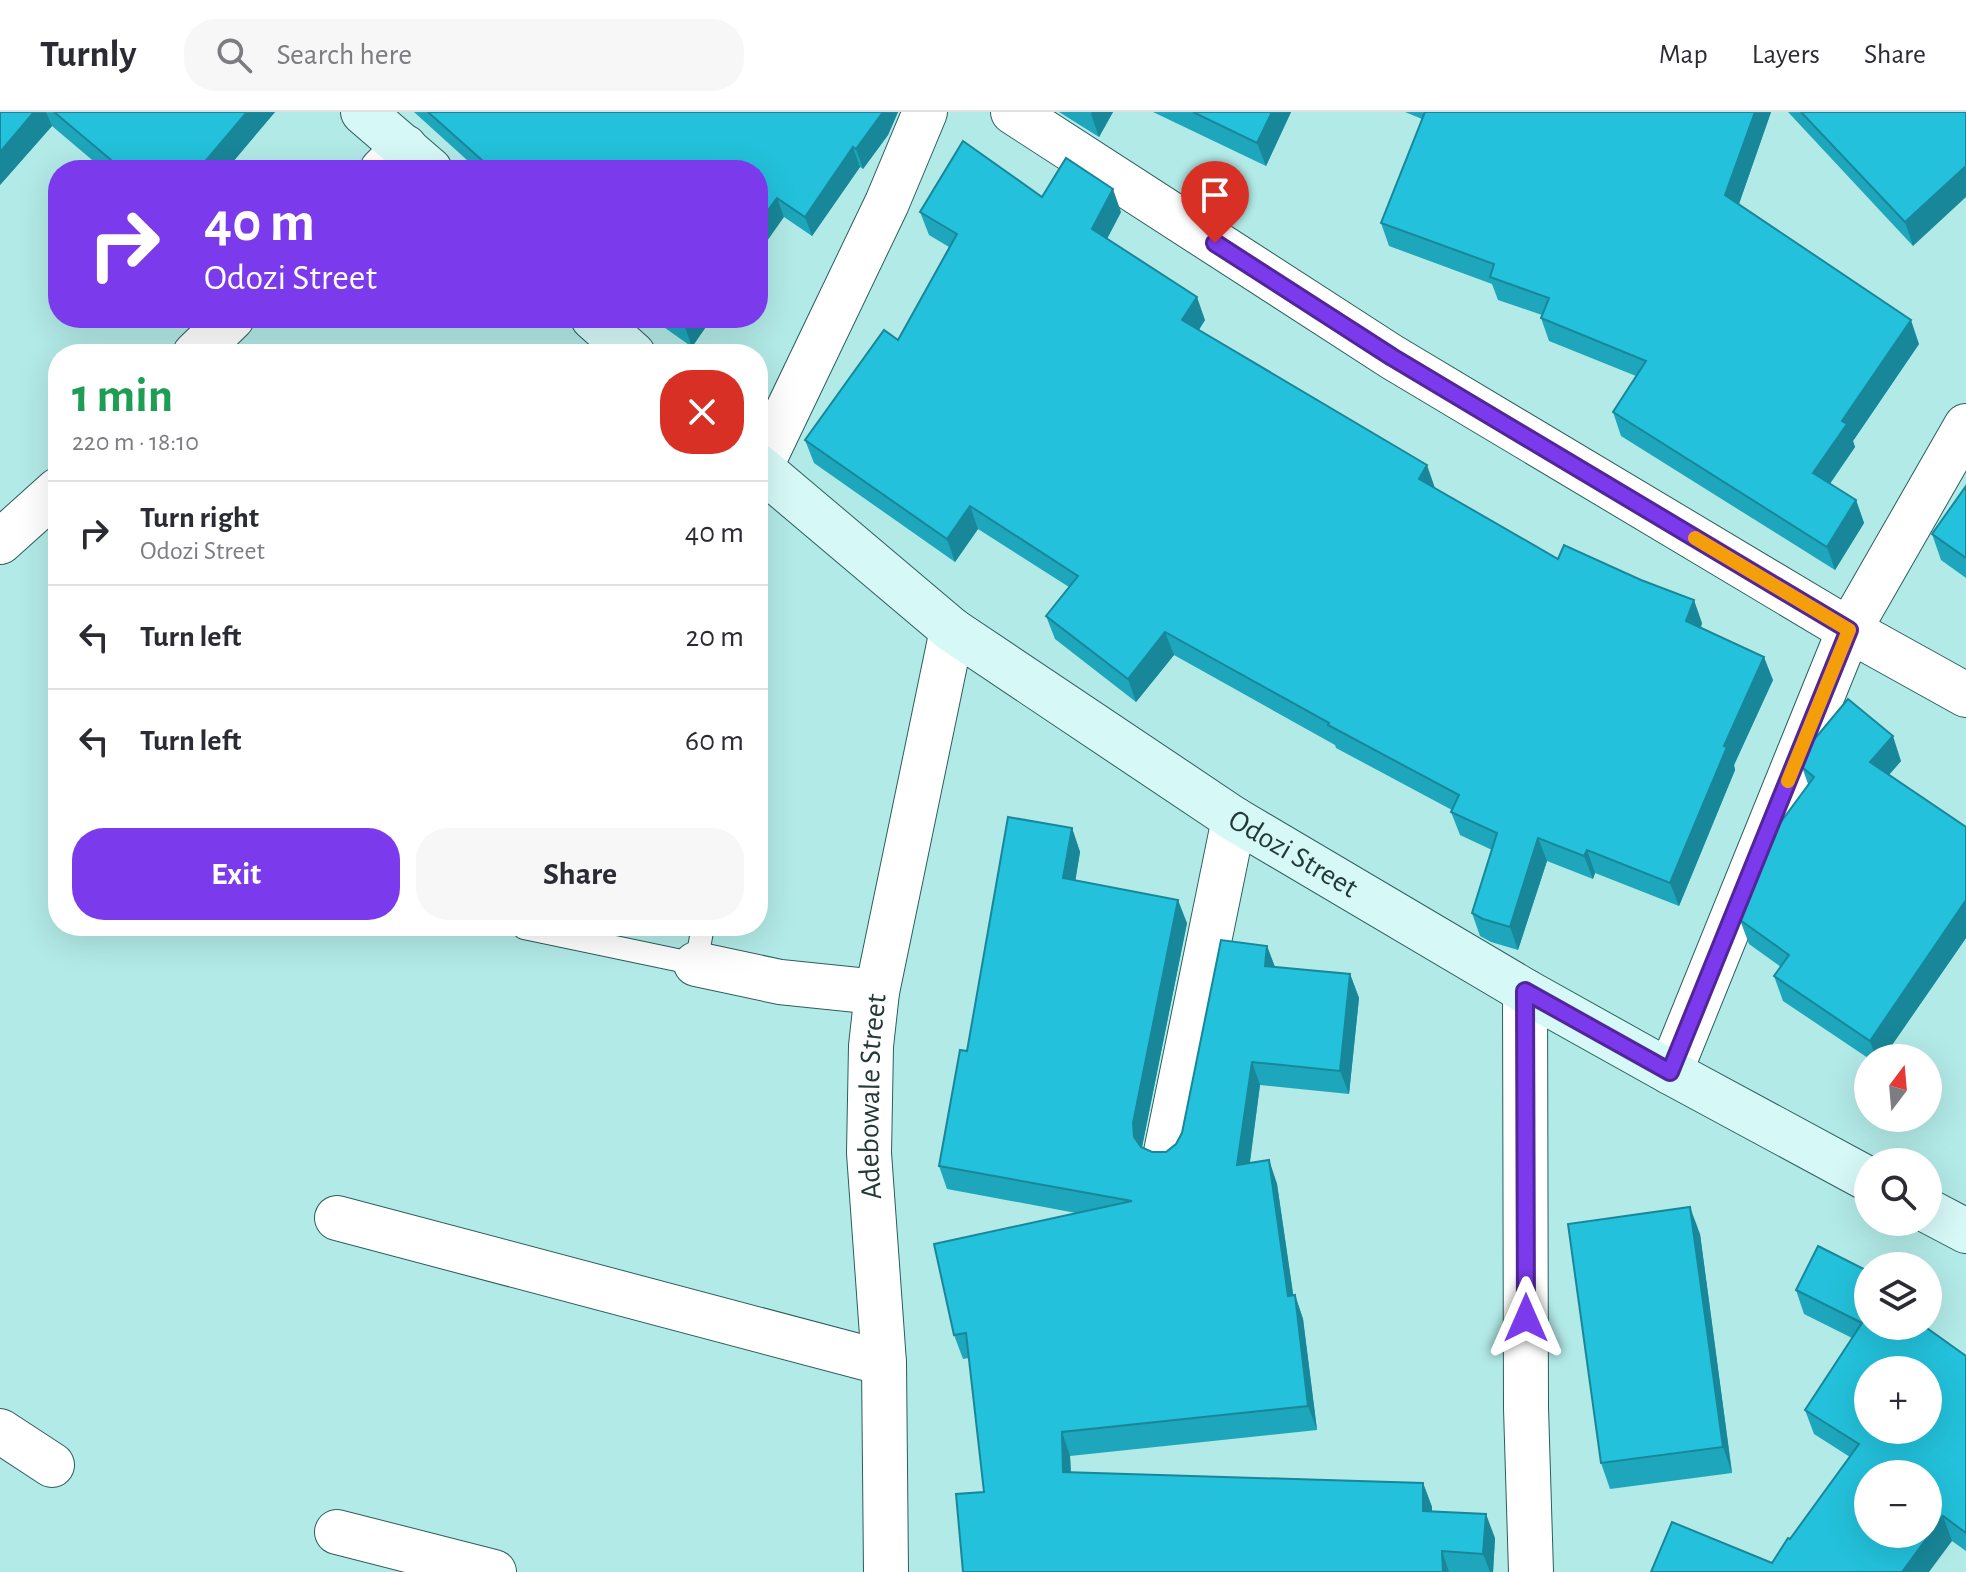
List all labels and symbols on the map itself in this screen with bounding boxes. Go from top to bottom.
pin [1181,161,1249,243]
street label: Odozi Street [1223,804,1363,904]
street label: Adebowale Street [854,992,892,1201]
north arrow [1854,1044,1942,1132]
position arrow [1484,1276,1568,1360]

